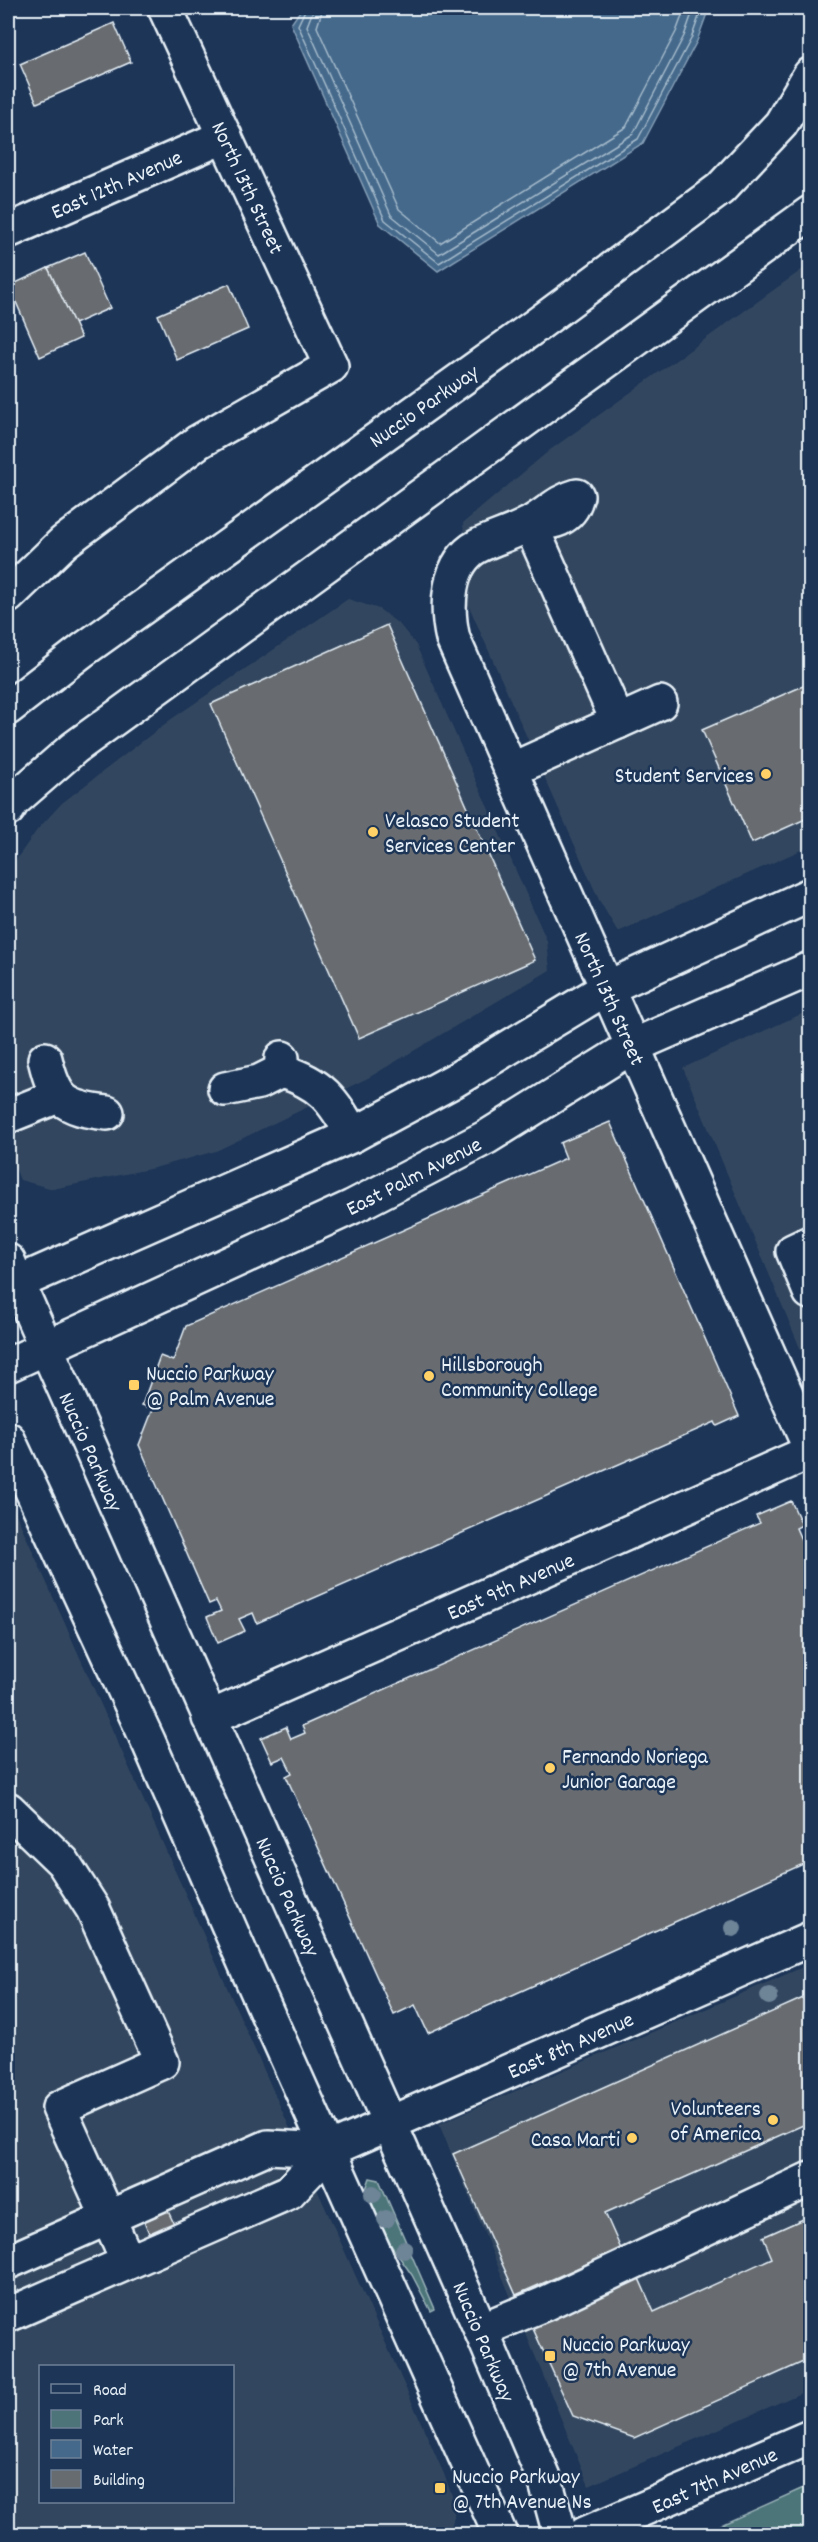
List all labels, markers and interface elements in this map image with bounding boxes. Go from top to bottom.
street label: North 13th Street [201,117,290,260]
street label: East 12th Avenue [47,143,188,229]
street label: Nuccio Parkway [364,358,487,457]
place label: Student Services [615,762,754,793]
marker: Student Services [759,767,773,781]
place label: Velasco Student Services Center [385,807,519,863]
marker: Velasco Student Services Center [366,825,380,839]
street label: North 13th Street [564,928,651,1071]
street label: East Palm Avenue [341,1131,488,1226]
place label: Hillsborough Community College [441,1351,598,1407]
place label: Nuccio Parkway @ Palm Avenue [146,1360,275,1416]
marker: Hillsborough Community College [422,1369,436,1383]
marker: Nuccio Parkway @ Palm Avenue [127,1378,141,1392]
street label: Nuccio Parkway [49,1388,129,1518]
street label: East 9th Avenue [443,1546,580,1630]
place label: Fernando Noriega Junior Garage [562,1743,709,1799]
marker: Fernando Noriega Junior Garage [543,1761,557,1775]
street label: Nuccio Parkway [246,1833,326,1963]
street label: East 8th Avenue [503,2006,639,2089]
place label: Volunteers of America [670,2095,762,2151]
marker: Volunteers of America [766,2113,780,2127]
place label: Casa Marti [531,2126,620,2157]
marker: Casa Marti [625,2131,639,2145]
street label: Nuccio Parkway [443,2277,521,2408]
place label: Nuccio Parkway @ 7th Avenue [562,2331,691,2387]
marker: Nuccio Parkway @ 7th Avenue [543,2349,557,2363]
legend [39,2365,234,2503]
text: Road [93,2379,127,2404]
text: Park [93,2409,124,2434]
text: Water [93,2439,133,2464]
street label: East 7th Avenue [648,2441,783,2524]
place label: Nuccio Parkway @ 7th Avenue Ns [452,2463,592,2519]
text: Building [93,2469,145,2494]
marker: Nuccio Parkway @ 7th Avenue Ns [433,2481,447,2495]

